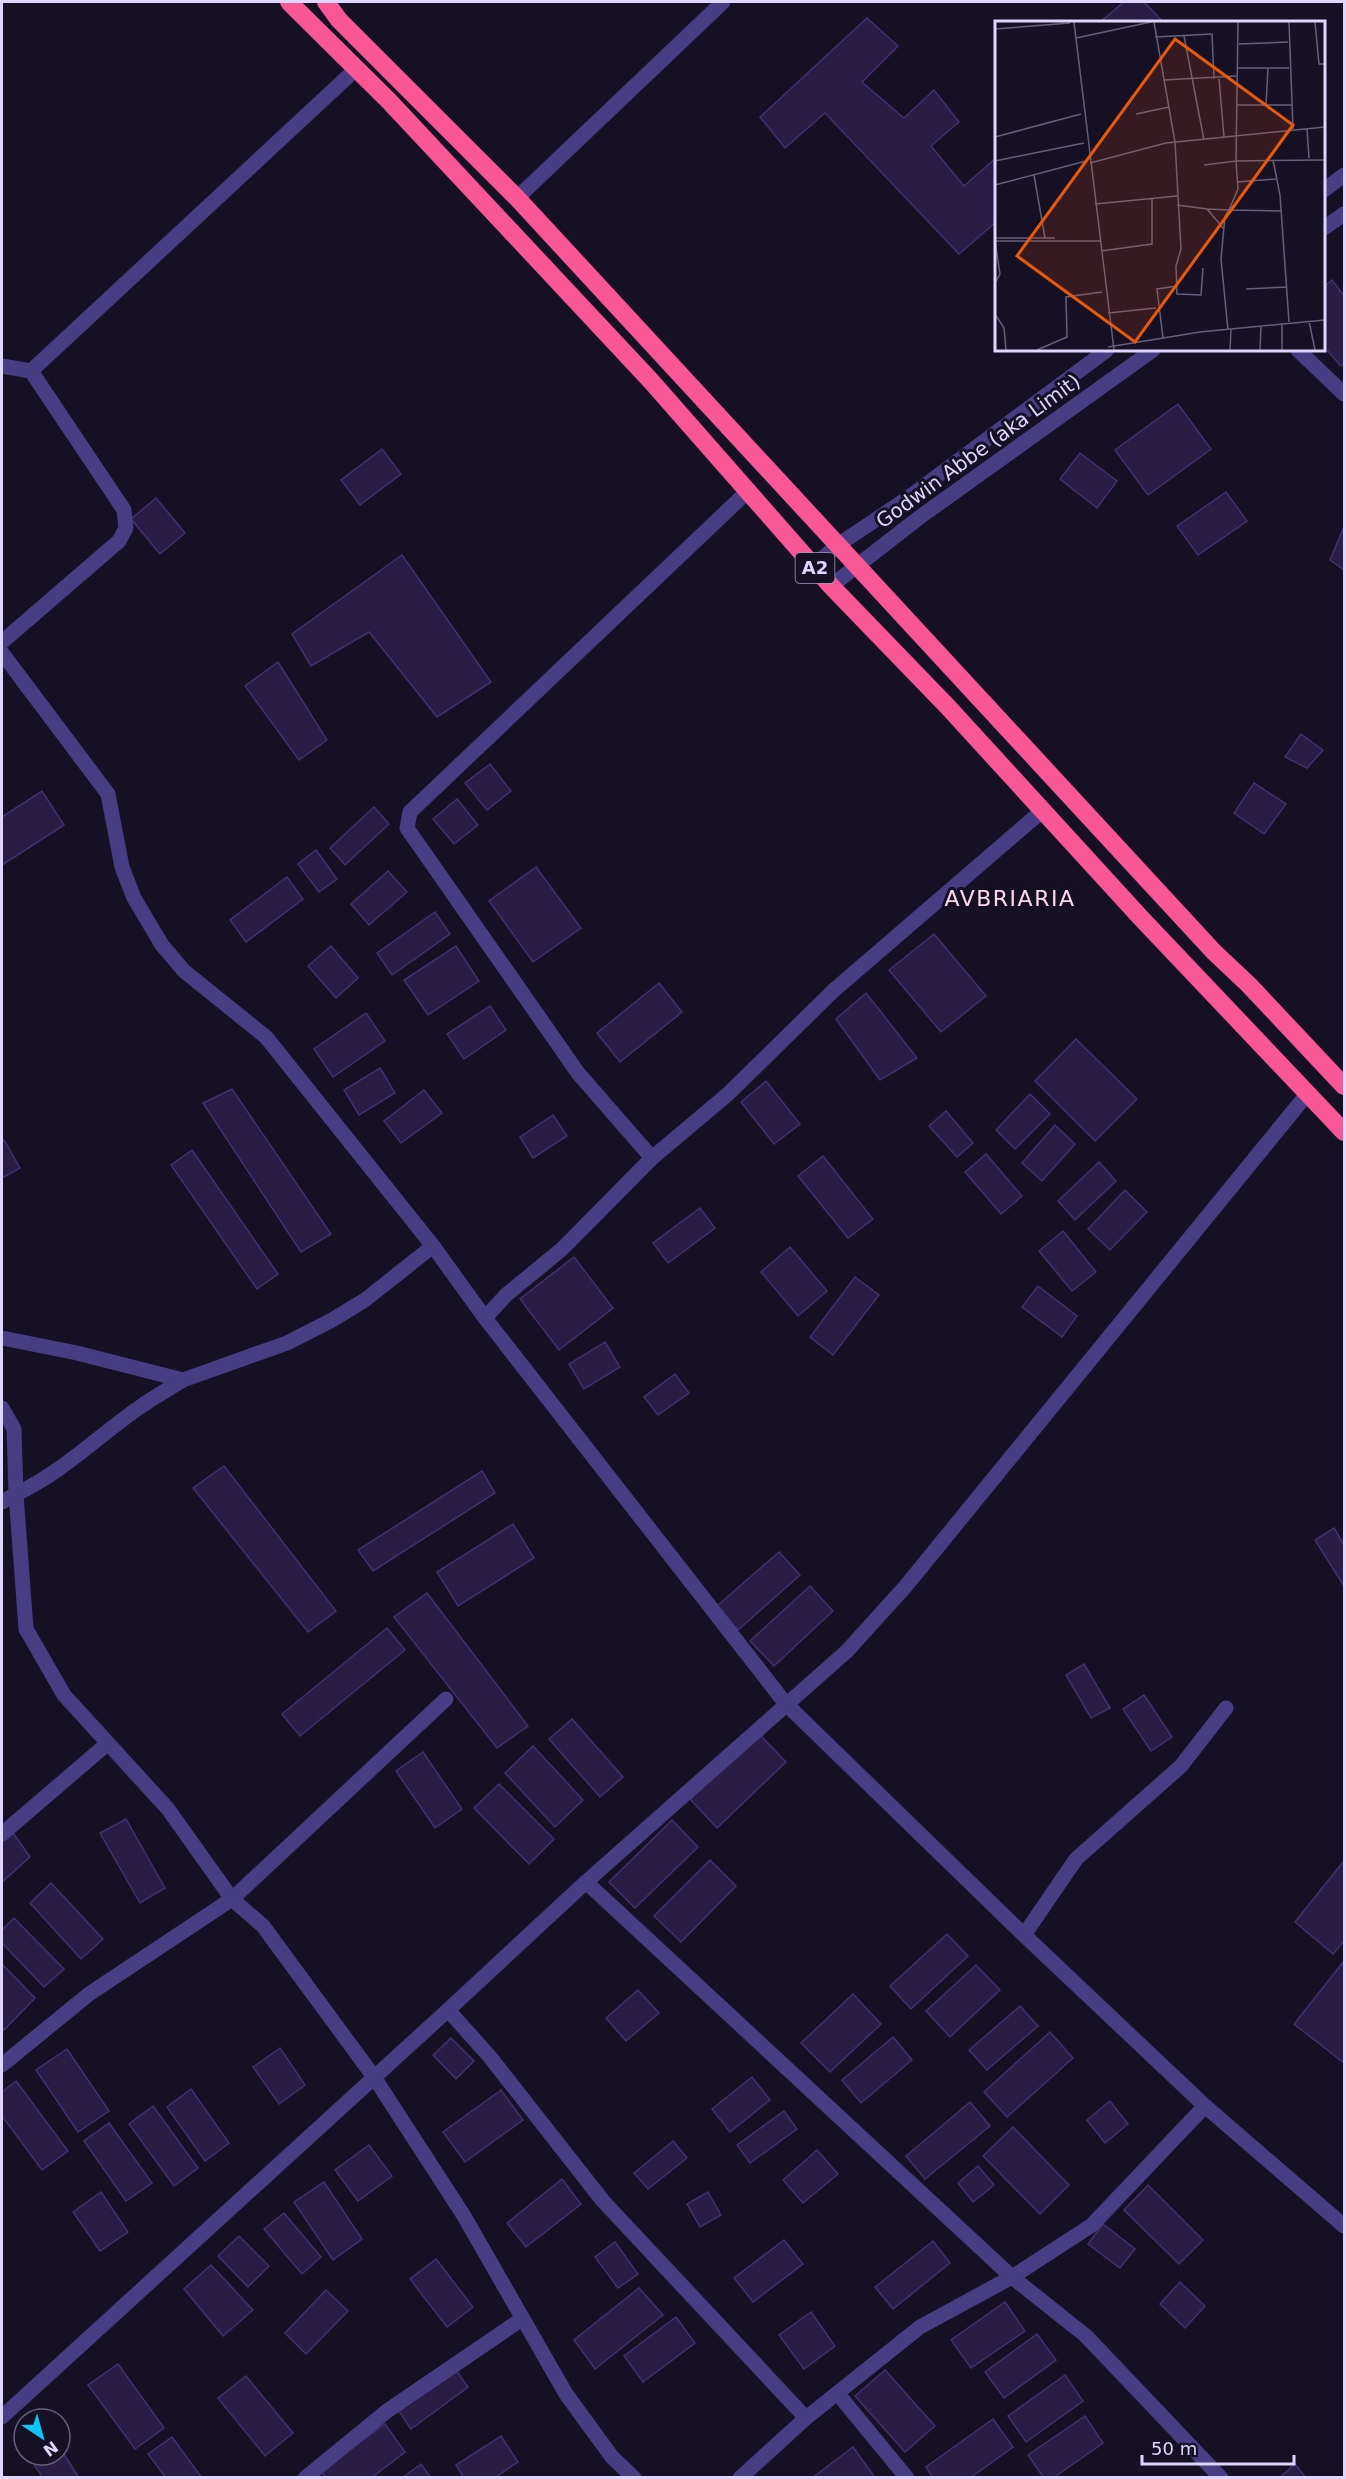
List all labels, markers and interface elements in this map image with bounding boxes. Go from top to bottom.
inset map [995,21,1325,351]
street label: Godwin Abbe (aka Limit) [871,369,1085,533]
road number: A2 [796,553,834,583]
district label: AVBRIARIA [945,886,1075,911]
north arrow [12,2407,72,2467]
scale bar [1142,2428,1294,2466]
text: N [40,2437,62,2460]
text: 50 m [1151,2438,1197,2459]

